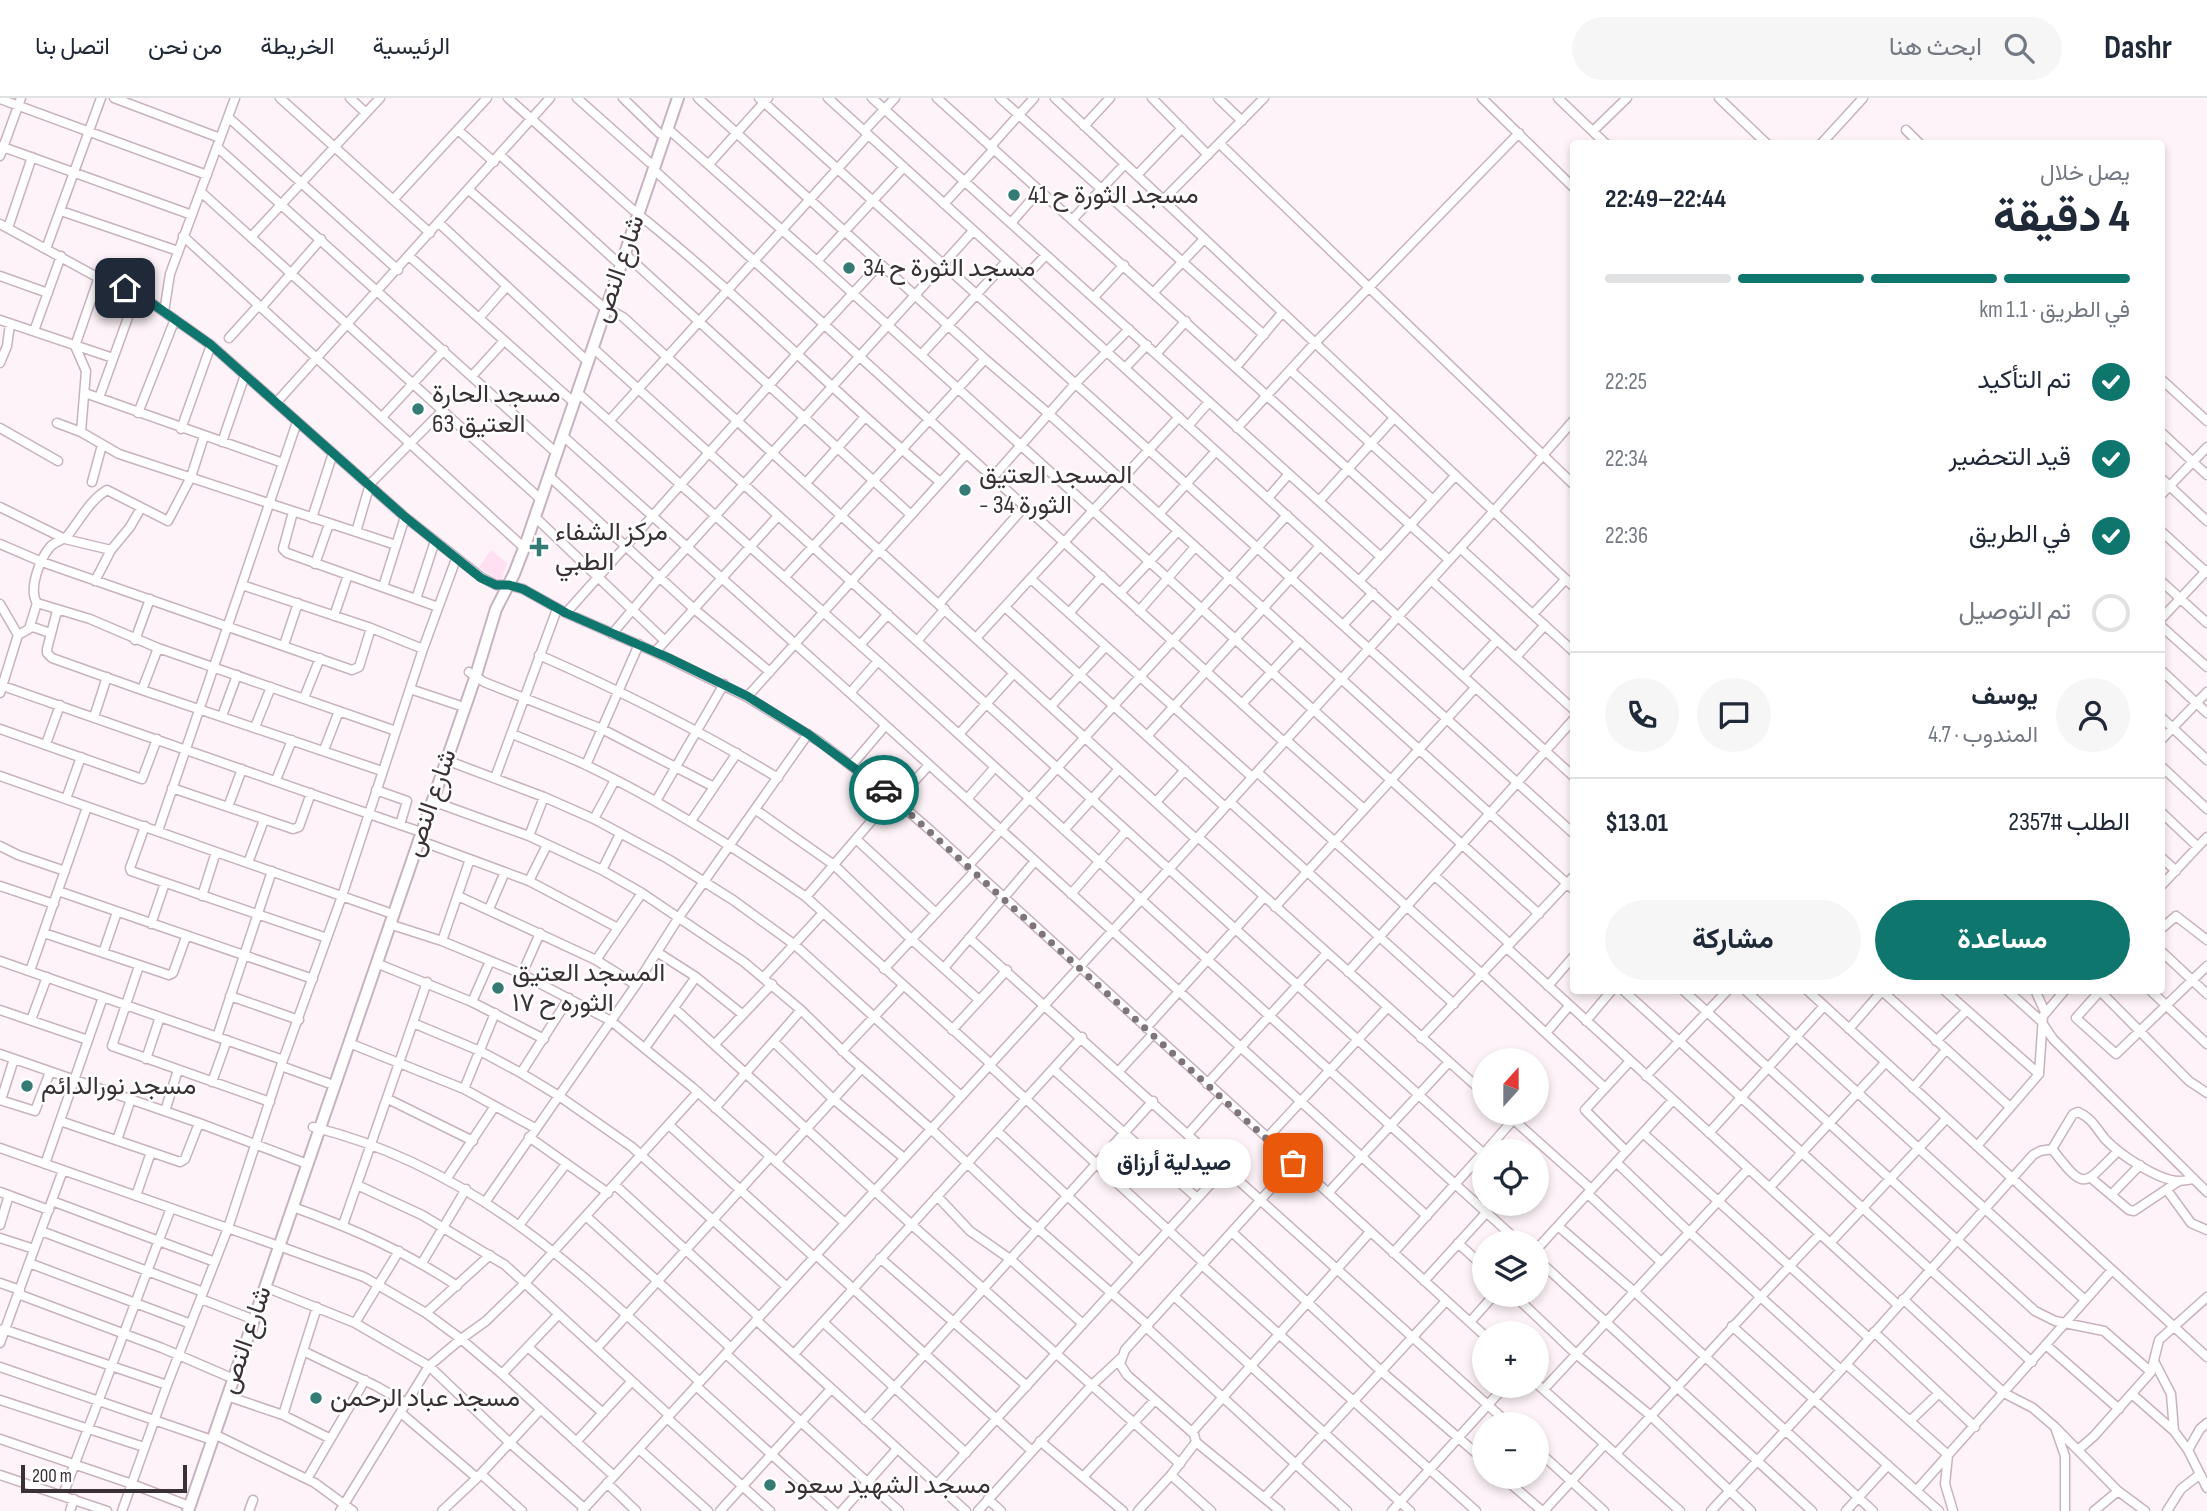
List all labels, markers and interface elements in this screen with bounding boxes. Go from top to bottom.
search box [1572,17,2062,80]
text: Dashr [2104,28,2172,68]
icon: search [2000,29,2038,67]
text: اتصل بنا [35,32,110,61]
text: من نحن [148,32,222,61]
text: الخريطة [260,32,335,61]
text: الرئيسية [373,32,450,61]
text: ابحث هنا [1889,32,1982,63]
text: يصل خلال [2040,159,2130,187]
place label: مسجد الثورة ح 41 [1028,180,1199,212]
text: 22:44–22:49 [1605,184,1726,215]
marker: مسجد الثورة ح 41 [1006,187,1022,203]
text: 4 دقيقة [1993,190,2130,245]
street label: شارع النص [586,211,653,327]
place label: مسجد الثورة ح 34 [863,253,1035,285]
pin [95,258,155,318]
marker: مسجد الثورة ح 34 [841,260,857,276]
icon: home [106,269,144,307]
text: في الطريق · 1.1 km [1979,296,2130,324]
icon: check [2092,363,2130,401]
text: تم التأكيد [1977,365,2071,396]
text: 22:25 [1605,368,1647,396]
place label: مسجد الحارة 63 العتيق [432,379,561,440]
marker: مسجد الحارة 63 العتيق [410,401,426,417]
icon: check [2092,440,2130,478]
text: قيد التحضير [1948,442,2071,473]
text: 22:34 [1605,445,1648,473]
place label: المسجد العتيق - الثورة 34 [979,460,1132,521]
marker: المسجد العتيق - الثورة 34 [957,482,973,498]
place label: مركز الشفاء الطبي [555,517,668,582]
icon: check [2092,517,2130,555]
text: في الطريق [1969,519,2071,550]
text: 22:36 [1605,522,1648,550]
marker: مركز الشفاء الطبي [529,537,549,557]
text: تم التوصيل [1959,596,2071,627]
button: phone [1605,678,1679,752]
button: chat [1697,678,1771,752]
button: person [2056,678,2130,752]
text: يوسف [1971,681,2038,712]
text: المندوب · 4.7 [1928,721,2038,749]
street label: شارع النص [398,745,465,861]
courier [849,755,919,825]
icon: car [865,771,903,809]
text: الطلب #2357 [2008,807,2130,838]
text: $13.01 [1605,808,1668,839]
button: مشاركة [1605,900,1861,980]
button: مساعدة [1875,900,2130,980]
place label: المسجد العتيق الثوره ح ١٧ [512,958,665,1020]
marker: المسجد العتيق الثوره ح ١٧ [490,980,506,996]
north arrow [1472,1048,1549,1125]
map controls [1472,1048,1549,1489]
place label: مسجد نورالدائم [41,1071,196,1102]
marker: مسجد نورالدائم [19,1078,35,1094]
pin [1263,1133,1323,1193]
callout: صيدلية أرزاق [1097,1138,1251,1188]
button: locate [1472,1139,1549,1216]
icon: bag [1274,1144,1312,1182]
text: صيدلية أرزاق [1117,1149,1231,1177]
button: layers [1472,1230,1549,1307]
street label: شارع النص [213,1282,280,1398]
button: + [1472,1321,1549,1398]
place label: مسجد عباد الرحمن [330,1383,520,1414]
marker: مسجد عباد الرحمن [308,1390,324,1406]
button: − [1472,1412,1549,1489]
scale bar [21,1462,187,1494]
text: 200 m [32,1465,72,1488]
place label: مسجد الشهيد سعود [784,1470,991,1501]
marker: مسجد الشهيد سعود [762,1477,778,1493]

